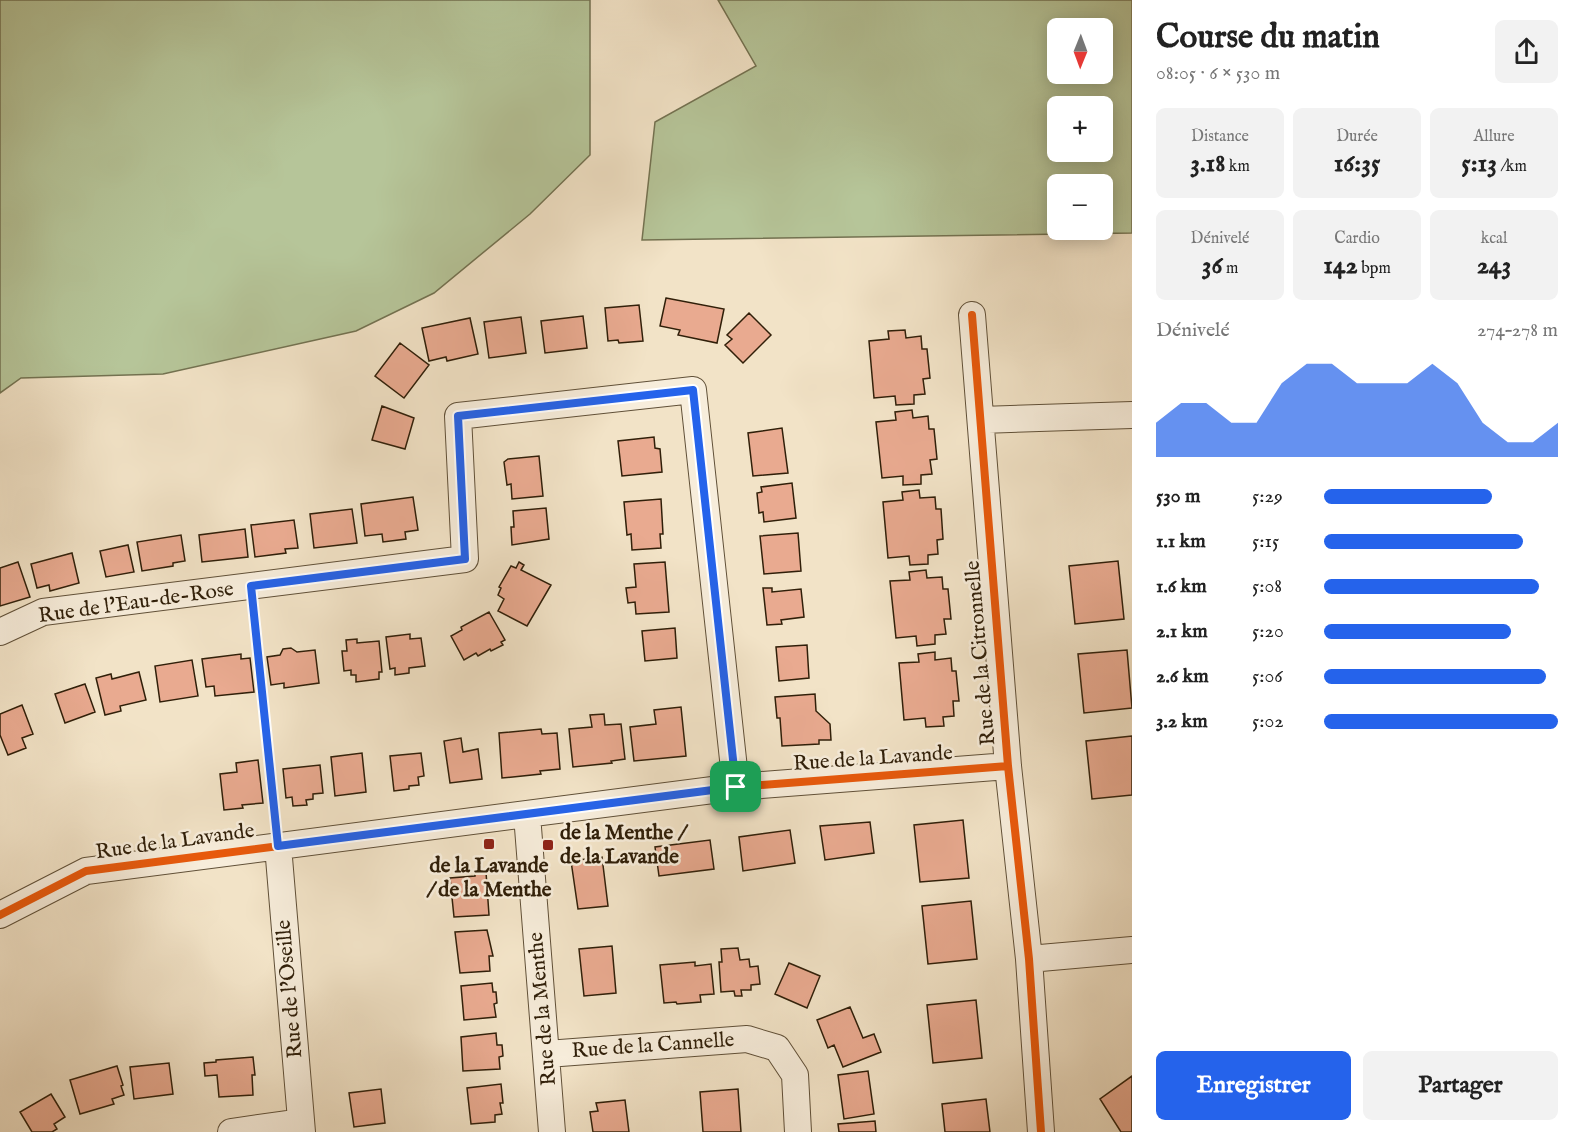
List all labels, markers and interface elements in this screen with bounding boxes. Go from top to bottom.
text: Course du matin [1156,17,1380,59]
north arrow [1047,18,1113,84]
map controls [1047,18,1113,240]
button: share [1495,20,1558,83]
text: 08:05 · 6 × 530 m [1156,61,1280,86]
button: + [1047,96,1113,162]
text: Distance [1191,127,1249,147]
text: Durée [1336,127,1378,147]
text: Allure [1473,127,1515,147]
text: 3.18 [1190,147,1225,180]
text: 16:35 [1334,147,1380,180]
text: 5:13 [1461,147,1497,180]
text: km [1225,157,1250,177]
text: /km [1497,157,1527,177]
button: − [1047,174,1113,240]
text: Dénivelé [1191,229,1249,249]
text: Cardio [1334,229,1380,249]
text: kcal [1481,229,1507,249]
text: 36 [1202,249,1222,282]
text: 142 [1323,249,1358,282]
text: 243 [1477,249,1511,282]
text: m [1222,259,1238,279]
text: bpm [1358,259,1391,279]
text: Dénivelé [1156,318,1230,343]
text: 274–278 m [1477,318,1558,343]
text: 530 m [1156,484,1200,509]
text: 5:29 [1252,484,1283,509]
text: 1.1 km [1156,529,1206,554]
text: 5:15 [1252,529,1279,554]
street label: Rue de la Citronnelle [959,559,1003,747]
text: 1.6 km [1156,574,1207,599]
text: 5:08 [1252,574,1282,599]
street label: Rue de l'Eau-de-Rose [37,576,236,630]
text: 2.1 km [1156,619,1208,644]
text: 5:20 [1252,619,1284,644]
text: 2.6 km [1156,664,1209,689]
text: 5:06 [1252,664,1283,689]
text: 3.2 km [1156,709,1208,734]
text: 5:02 [1252,709,1284,734]
street label: Rue de la Lavande [792,740,954,778]
pin [710,761,761,812]
icon: arrive [719,770,752,803]
street label: Rue de la Lavande [94,817,256,866]
place label: de la Menthe / de la Lavande [560,820,689,871]
marker: de la Lavande / de la Menthe [482,837,496,851]
marker: de la Menthe / de la Lavande [541,838,555,852]
place label: de la Lavande / de la Menthe [426,853,552,904]
street label: Rue de l'Oseille [270,918,310,1059]
street label: Rue de la Menthe [523,931,563,1087]
street label: Rue de la Cannelle [571,1027,736,1065]
button: Enregistrer [1156,1051,1351,1120]
button: Partager [1363,1051,1558,1120]

